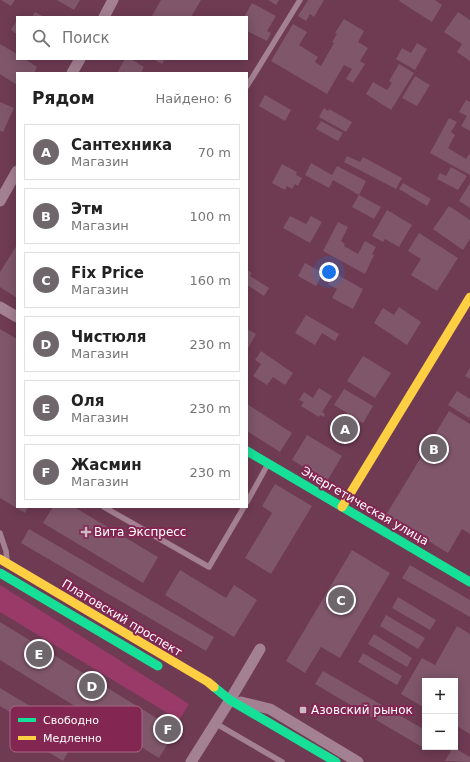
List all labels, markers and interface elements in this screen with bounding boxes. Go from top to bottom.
search box [16,16,248,60]
icon: search [30,27,52,49]
text: Поиск [62,29,110,47]
text: Рядом [32,88,95,108]
text: Найдено: 6 [156,91,232,106]
text: Сантехника [71,136,172,154]
text: A [41,145,51,160]
text: 70 m [198,145,231,160]
text: Магазин [71,154,129,169]
text: Этм [71,200,103,218]
text: B [41,209,51,224]
text: 100 m [189,209,231,224]
text: Магазин [71,218,129,233]
your location [319,262,339,282]
text: Fix Price [71,264,144,282]
text: C [41,273,51,288]
text: 160 m [189,273,231,288]
text: Магазин [71,282,129,297]
text: Чистюля [71,328,146,346]
text: D [41,337,51,352]
text: 230 m [189,337,231,352]
text: Магазин [71,346,129,361]
text: Оля [71,392,104,410]
text: E [42,401,50,416]
text: 230 m [189,401,231,416]
text: Магазин [71,410,129,425]
pin: A [332,414,358,444]
pin: B [421,434,447,464]
text: Жасмин [71,456,142,474]
street label: Энергетическая улица [299,464,431,548]
text: F [42,465,50,480]
text: 230 m [189,465,231,480]
text: Магазин [71,474,129,489]
place label: Вита Экспресс [94,525,186,539]
marker: Вита Экспресс [81,527,91,537]
street label: Платовский проспект [59,577,185,659]
pin: C [328,585,354,615]
pin: E [26,639,52,669]
pin: D [79,671,105,701]
map controls [422,678,458,750]
button: + [422,678,458,714]
place label: Азовский рынок [311,703,413,717]
marker: Азовский рынок [298,705,308,715]
legend [10,706,142,752]
text: Свободно [43,714,99,727]
pin: F [155,714,181,744]
button: − [422,714,458,750]
text: Медленно [43,732,102,745]

